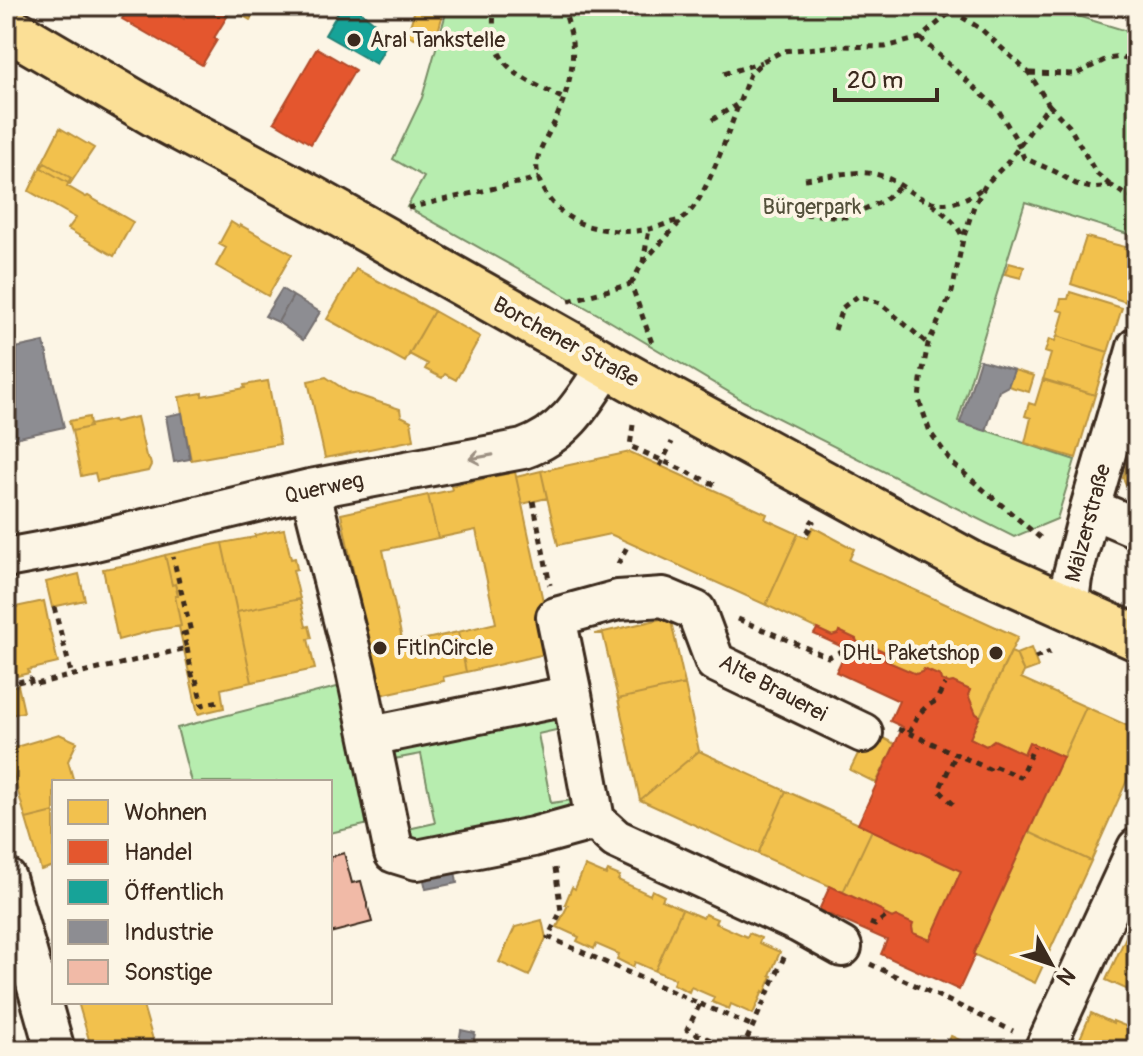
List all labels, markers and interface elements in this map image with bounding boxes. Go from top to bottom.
place label: Aral Tankstelle [370,26,505,54]
marker: Aral Tankstelle [345,31,363,49]
scale bar [835,52,937,102]
text: 20 m [847,66,903,95]
park label: Bürgerpark [762,193,862,221]
street label: Borchener Straße [488,290,644,394]
one-way arrow [469,451,494,466]
street label: Mälzerstraße [1059,461,1117,585]
street label: Querweg [282,466,366,510]
place label: FitInCircle [396,634,493,662]
marker: FitInCircle [371,639,389,657]
place label: DHL Paketshop [842,639,980,667]
marker: DHL Paketshop [987,644,1005,662]
street label: Alte Brauerei [714,648,832,728]
legend [52,780,332,1004]
text: Wohnen [124,798,207,827]
text: Handel [124,838,193,867]
text: Öffentlich [124,878,224,907]
text: Industrie [124,918,213,947]
north arrow [1011,924,1091,1004]
text: Sonstige [124,958,212,987]
text: N [1050,962,1081,991]

